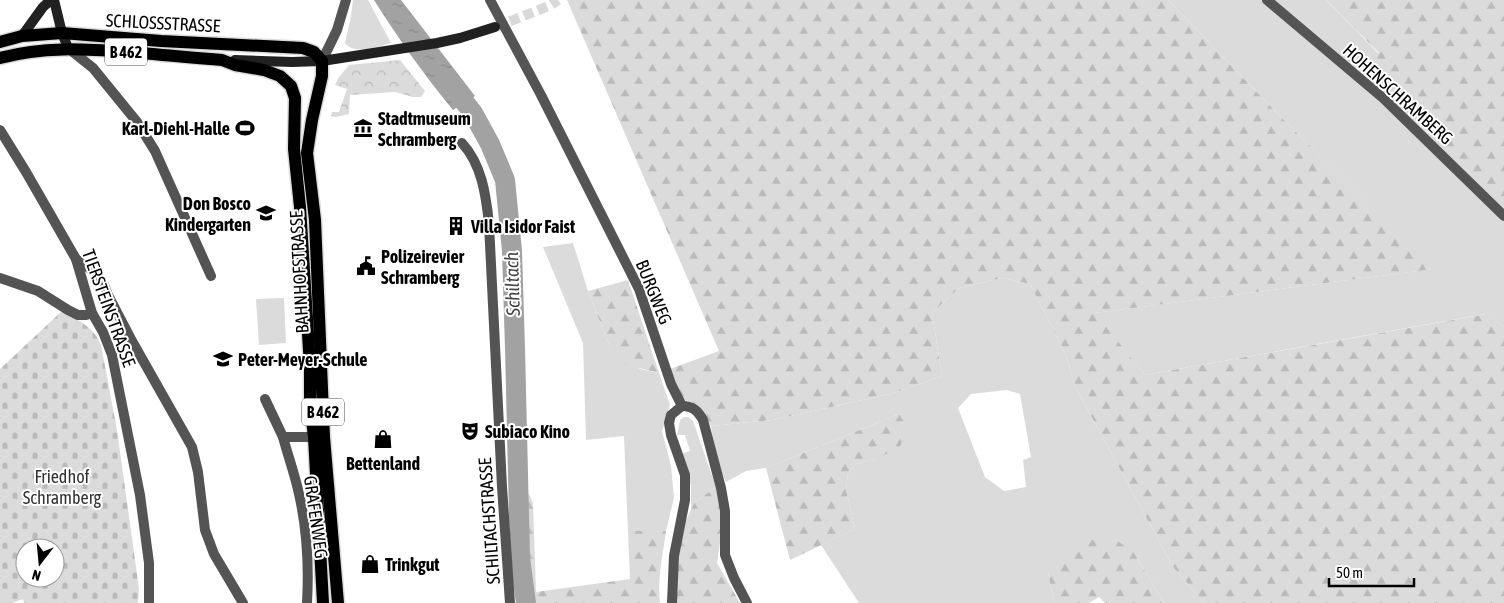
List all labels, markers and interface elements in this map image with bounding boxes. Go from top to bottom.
street label: SCHLOSSSTRASSE [105,10,221,36]
road number: B 462 [105,38,147,66]
street label: HOHENSCHRAMBERG [1339,39,1457,149]
place label: Stadtmuseum Schramberg [378,108,471,150]
sports icon: Karl-Diehl-Halle [234,117,256,139]
museum icon: Stadtmuseum Schramberg [352,117,374,139]
place label: Karl-Diehl-Halle [122,118,230,139]
place label: Don Bosco Kindergarten [165,193,251,235]
school or university icon: Don Bosco Kindergarten [255,202,277,224]
street label: BAHNHOFSTRASSE [285,210,313,334]
building icon: Villa Isidor Faist [445,215,467,237]
place label: Villa Isidor Faist [470,216,576,237]
street label: TIERSTEINSTRASSE [78,246,140,370]
place label: Polizeirevier Schramberg [381,246,465,288]
water label: Schiltach [500,252,524,317]
public building icon: Polizeirevier Schramberg [355,255,377,277]
street label: BURGWEG [632,257,676,327]
school or university icon: Peter-Meyer-Schule [212,348,234,370]
place label: Peter-Meyer-Schule [238,349,367,370]
road number: B 462 [302,398,344,426]
theatre icon: Subiaco Kino [459,420,481,442]
place label: Subiaco Kino [485,421,570,442]
shop icon: Bettenland [372,428,394,450]
place label: Bettenland [346,453,420,474]
street label: SCHILTACHSTRASSE [474,457,504,585]
park label: Friedhof Schramberg [23,466,101,508]
street label: GRAFENWEG [300,474,332,560]
north arrow [15,538,65,588]
shop icon: Trinkgut [359,553,381,575]
place label: Trinkgut [385,554,440,575]
scale bar [1329,556,1414,588]
text: 50 m [1336,564,1363,581]
text: N [30,567,43,584]

